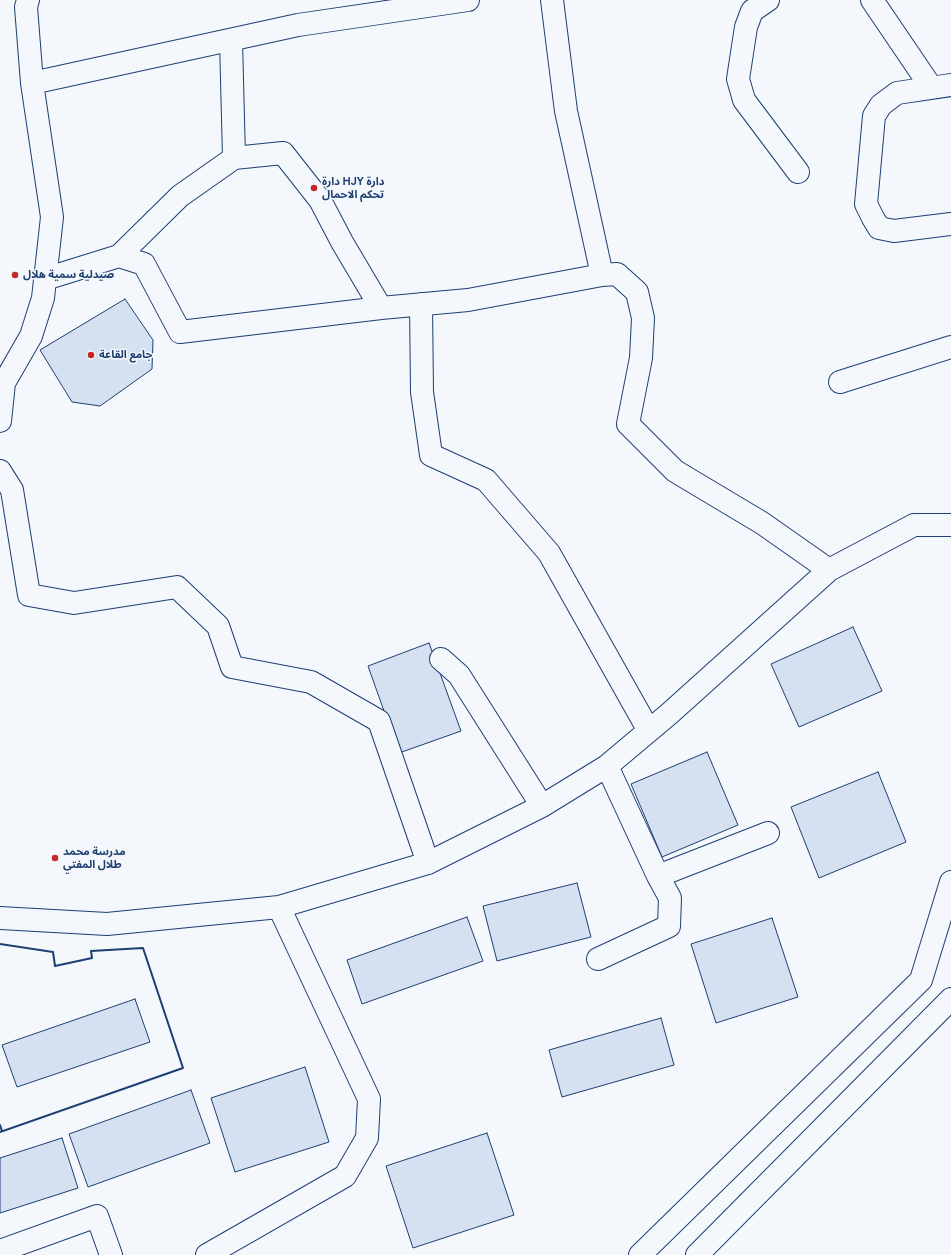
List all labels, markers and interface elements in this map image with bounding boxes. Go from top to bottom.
place label: دارة HJY دارة تحكم الاحمال [322,175,385,201]
marker: دارة HJY دارة تحكم الاحمال [309,183,319,193]
place label: صيدلية سمية هلال [23,268,114,282]
marker: صيدلية سمية هلال [10,270,20,280]
place label: جامع القاعة [99,348,153,362]
marker: جامع القاعة [86,350,96,360]
place label: مدرسة محمد طلال المفتي [63,845,126,871]
marker: مدرسة محمد طلال المفتي [50,853,60,863]

